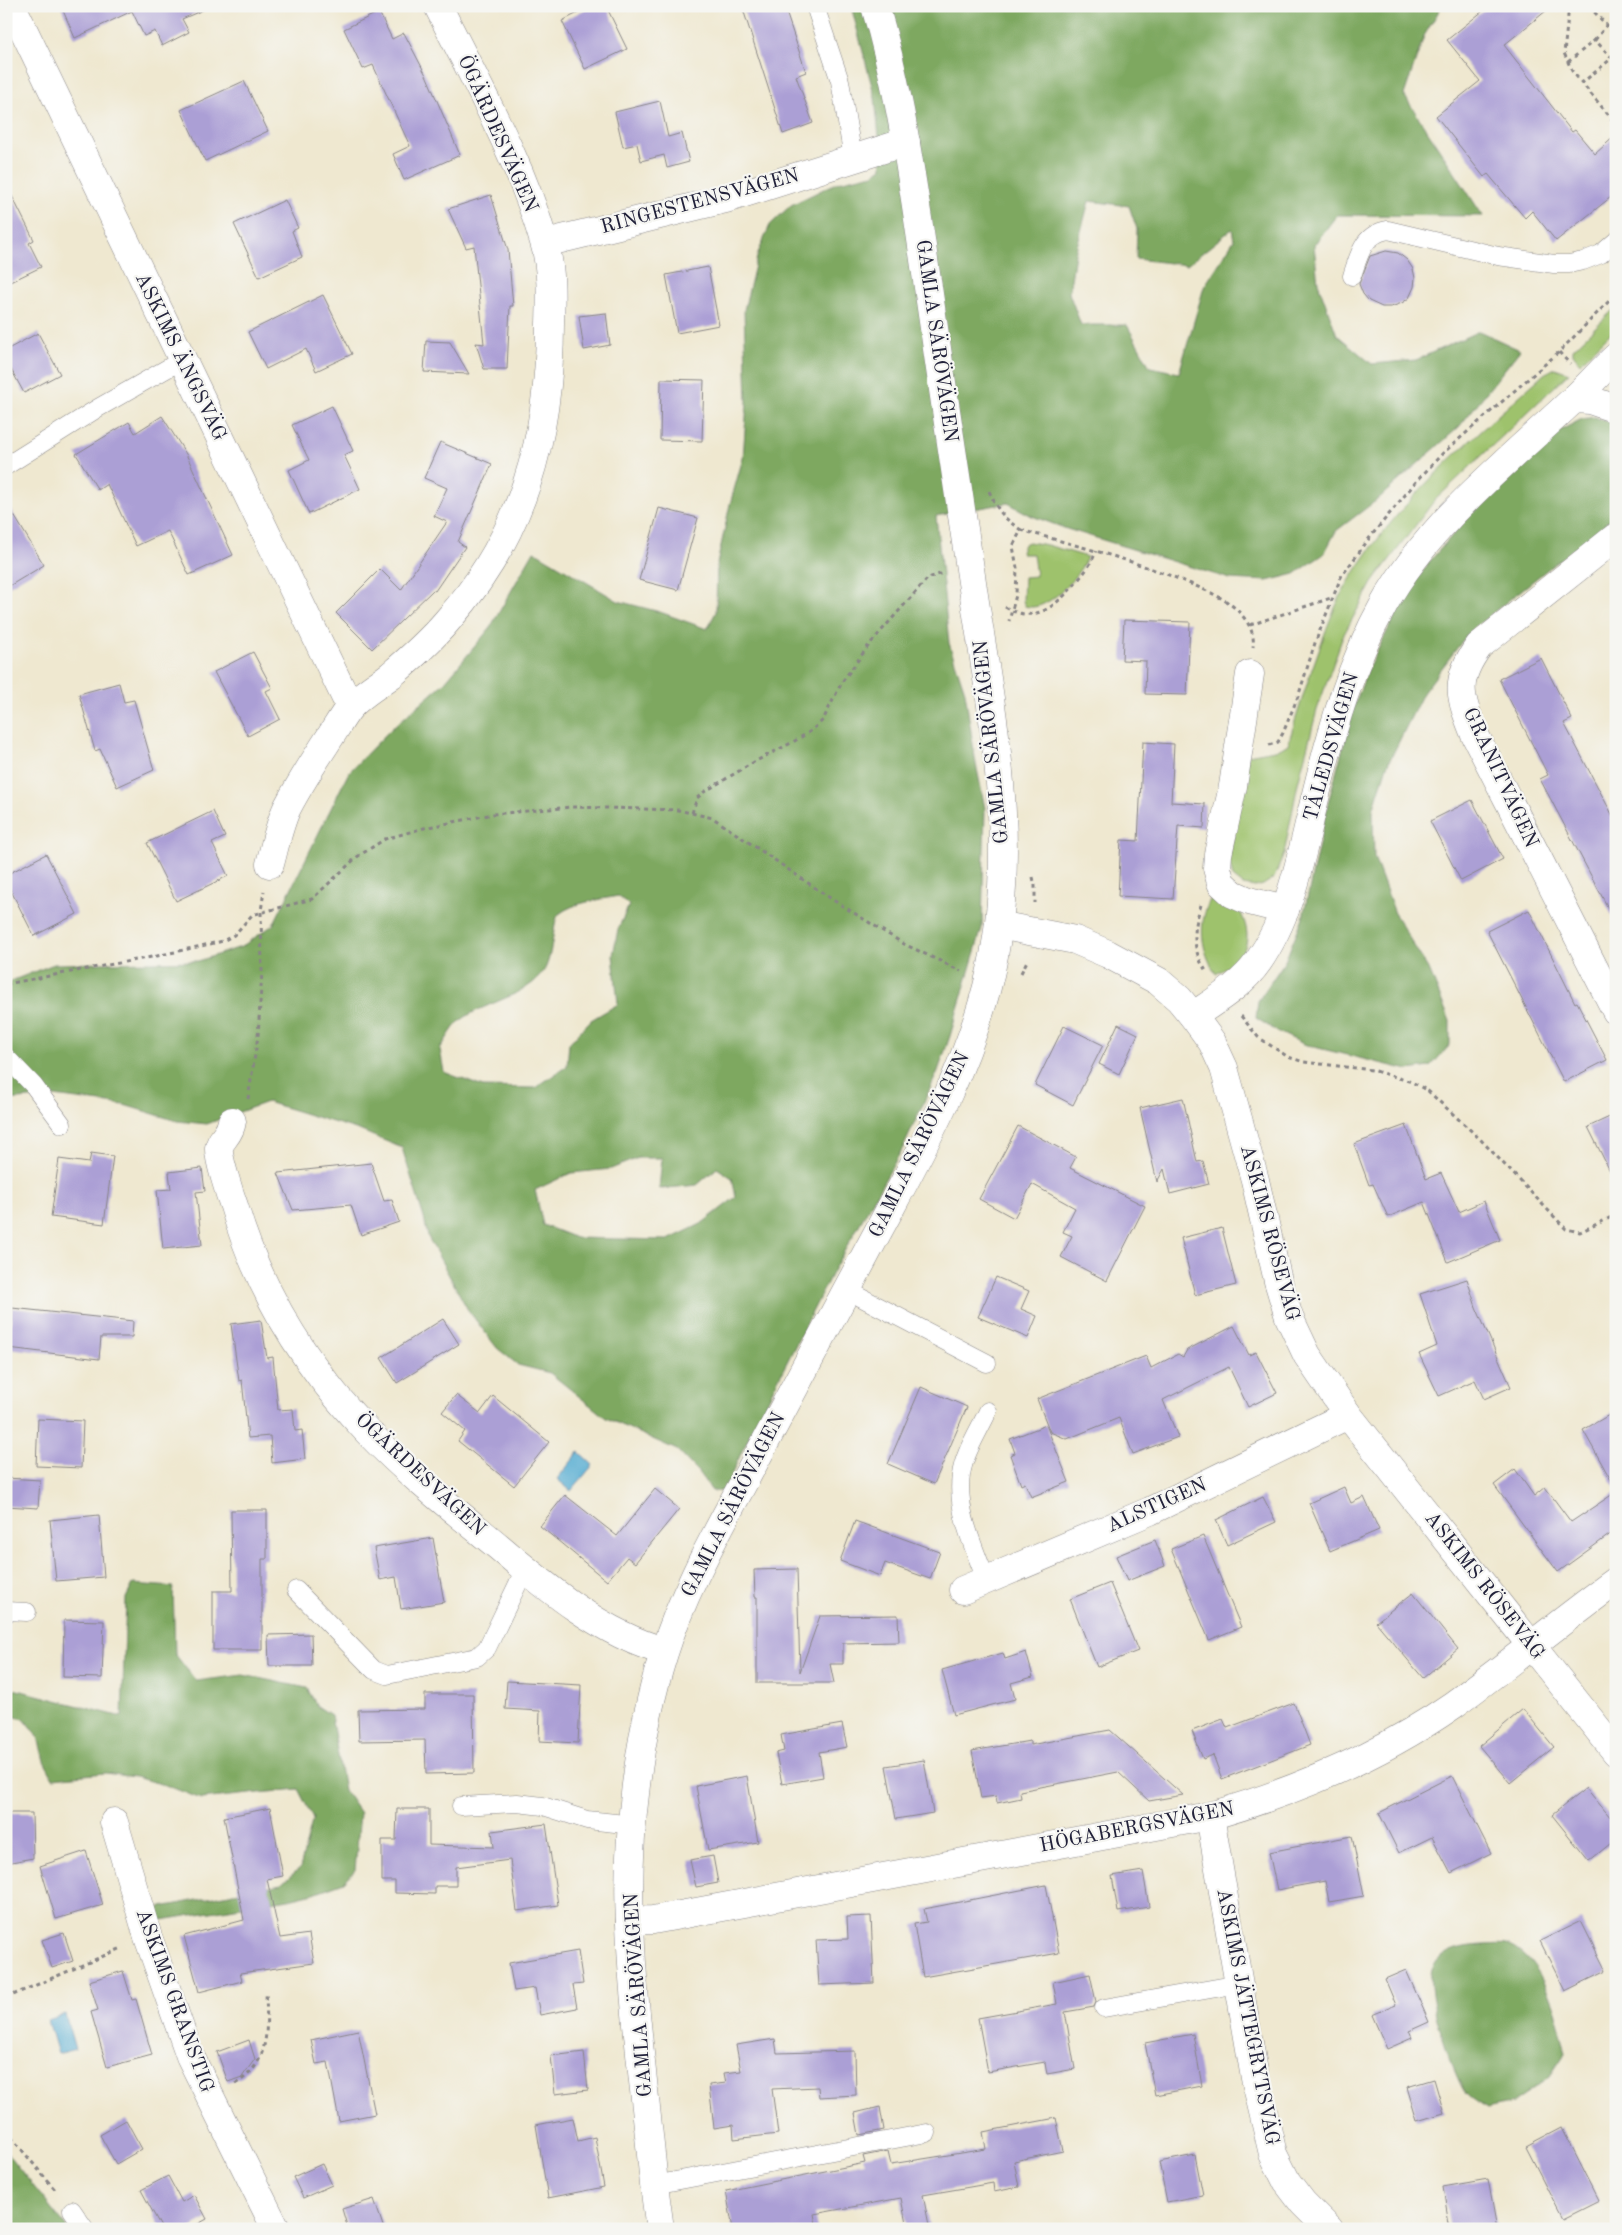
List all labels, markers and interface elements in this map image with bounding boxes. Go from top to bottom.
street label: ÖGÄRDESVÄGEN [453,51,543,216]
street label: RINGESTENSVÄGEN [598,164,801,238]
street label: GAMLA SÄRÖVÄGEN [912,238,963,444]
street label: ASKIMS ÄNGSVÄG [131,269,231,444]
street label: GAMLA SÄRÖVÄGEN [968,639,1013,845]
street label: TÅLEDSVÄGEN [1297,669,1363,824]
street label: GRANITVÄGEN [1459,704,1543,851]
street label: GAMLA SÄRÖVÄGEN [863,1047,974,1241]
street label: ASKIMS RÖSEVÄG [1236,1142,1305,1323]
street label: ÖGÄRDESVÄGEN [351,1408,491,1540]
street label: GAMLA SÄRÖVÄGEN [676,1408,789,1601]
street label: ALSTIGEN [1104,1475,1210,1537]
street label: ASKIMS RÖSEVÄG [1420,1507,1550,1664]
street label: HÖGABERGSVÄGEN [1037,1796,1236,1857]
street label: ASKIMS JÄTTEGRYTSVÄG [1212,1887,1284,2147]
street label: GAMLA SÄRÖVÄGEN [619,1892,656,2098]
street label: ASKIMS GRANSTIG [131,1907,217,2095]

